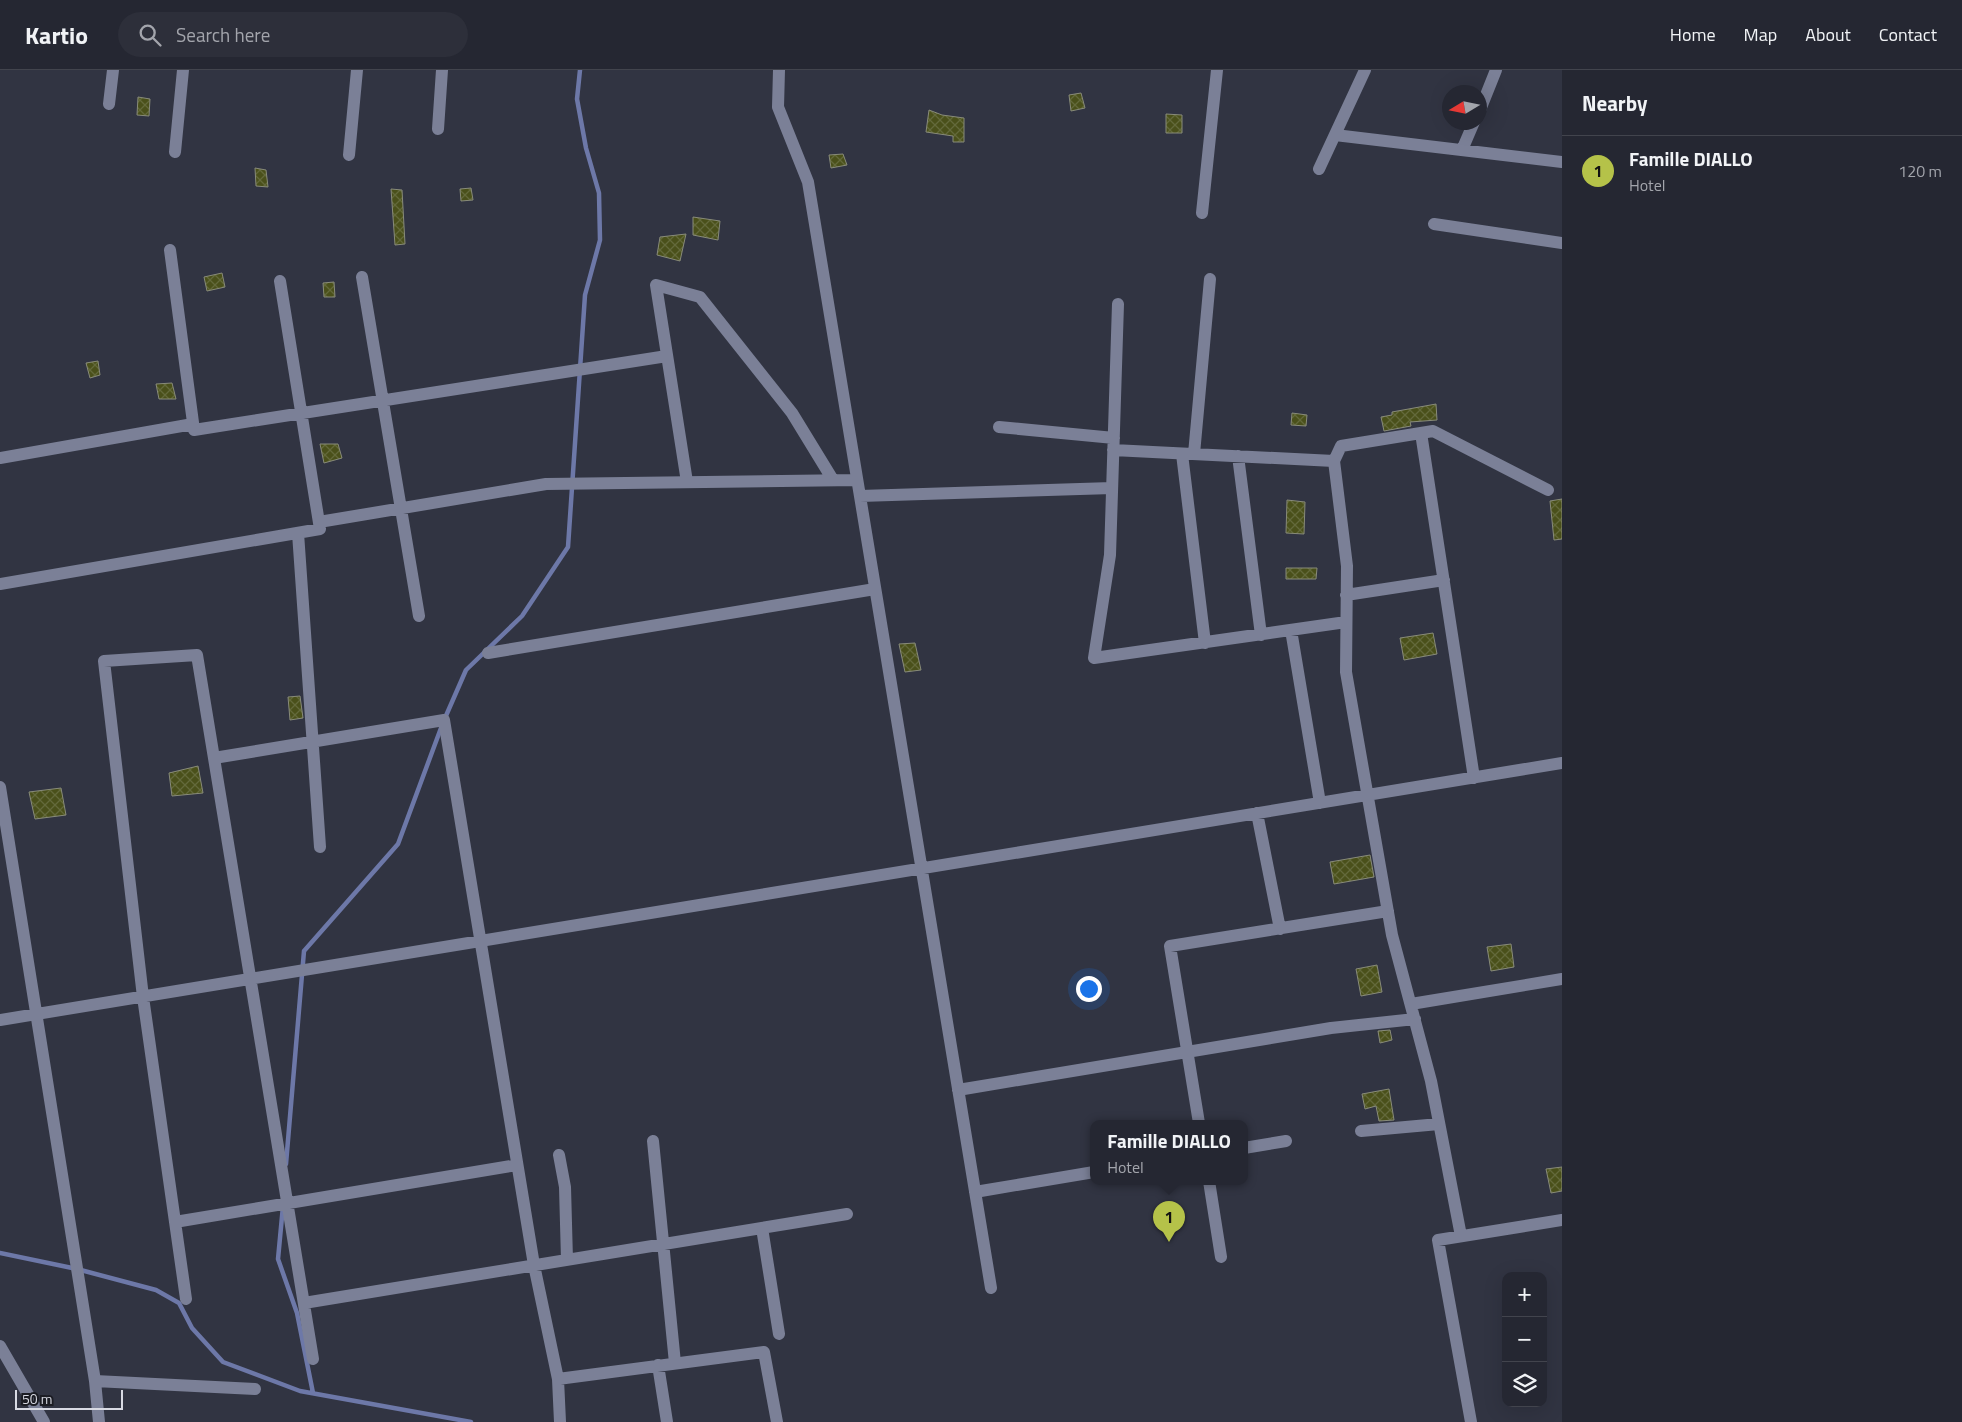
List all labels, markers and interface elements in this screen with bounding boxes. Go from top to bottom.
search box [118,12,468,57]
text: Kartio [25,17,88,53]
text: Search here [176,20,270,49]
icon: search [136,21,164,49]
text: Home [1670,21,1716,48]
text: Map [1744,21,1777,48]
text: About [1805,21,1851,48]
text: Contact [1879,21,1937,48]
north arrow [1442,85,1487,130]
text: Nearby [1582,87,1647,119]
text: Famille DIALLO [1629,144,1753,173]
text: 1 [1594,159,1602,183]
text: 120 m [1898,159,1942,183]
text: Hotel [1629,173,1666,197]
your location [1076,976,1102,1002]
popup [1090,1120,1248,1185]
text: Famille DIALLO [1107,1126,1231,1155]
text: Hotel [1107,1155,1144,1179]
pin: 1 [1153,1201,1185,1242]
map controls [1502,1272,1547,1407]
button: + [1502,1272,1547,1317]
button: − [1502,1317,1547,1362]
button: layers [1502,1362,1547,1407]
scale bar [15,1387,122,1410]
text: 50 m [22,1388,52,1409]

